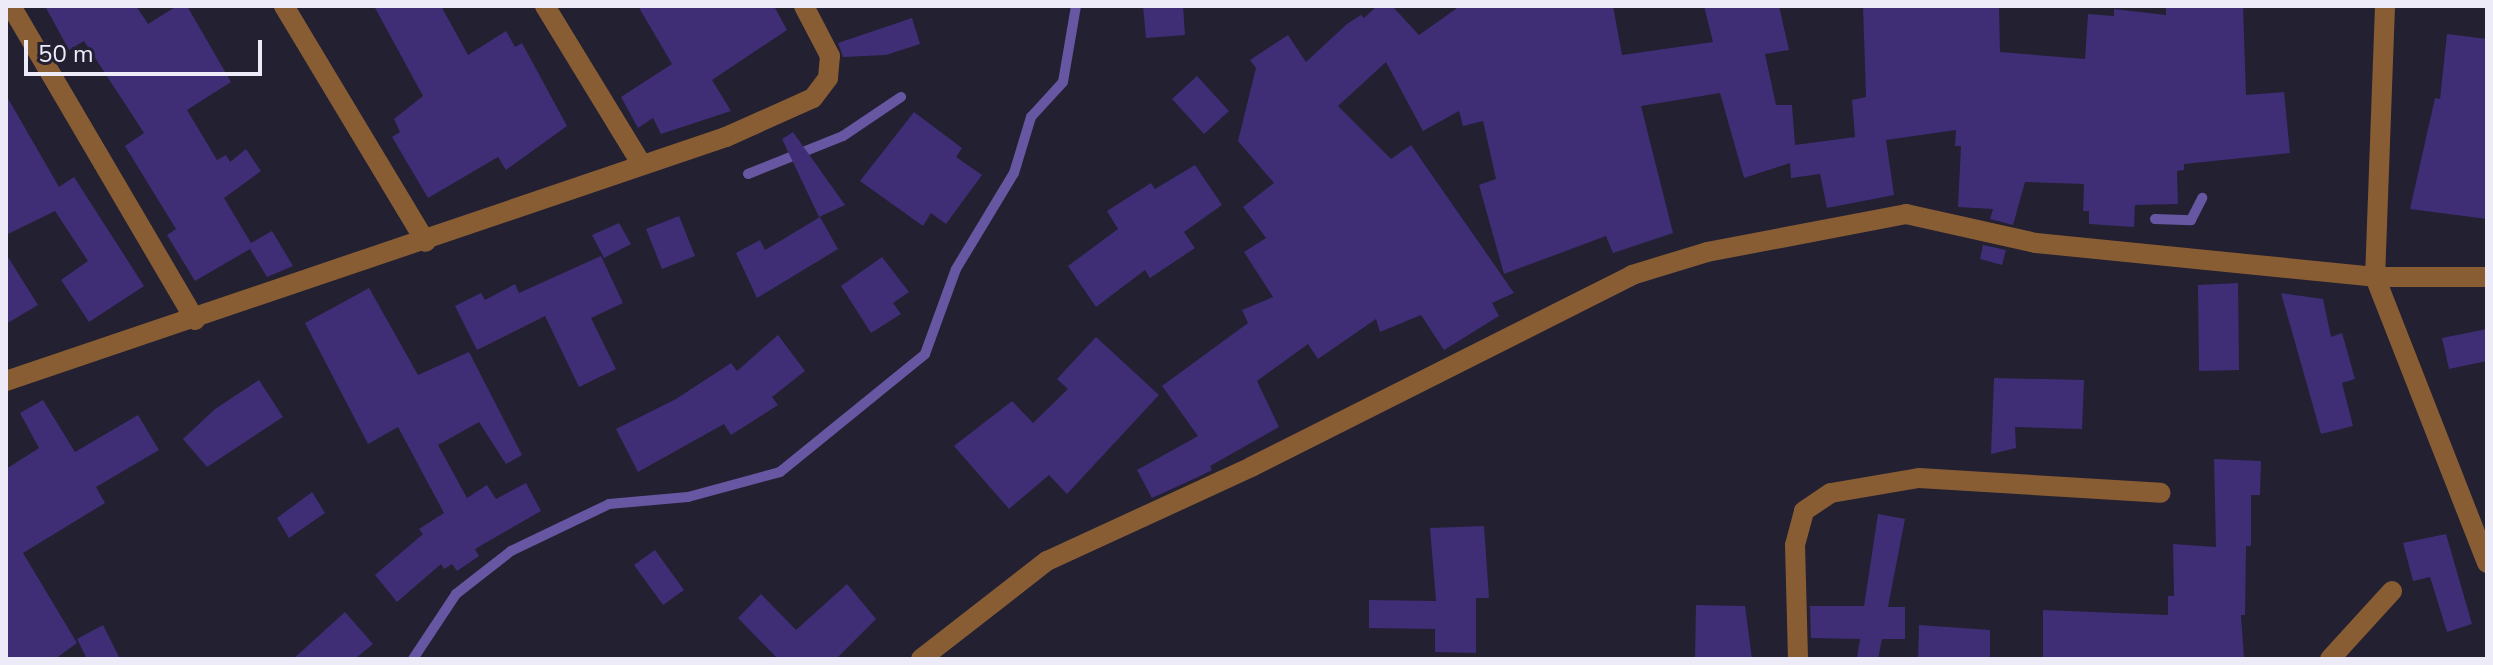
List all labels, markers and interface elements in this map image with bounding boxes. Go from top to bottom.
scale bar [28,24,266,74]
text: 50 m [38,38,94,70]

